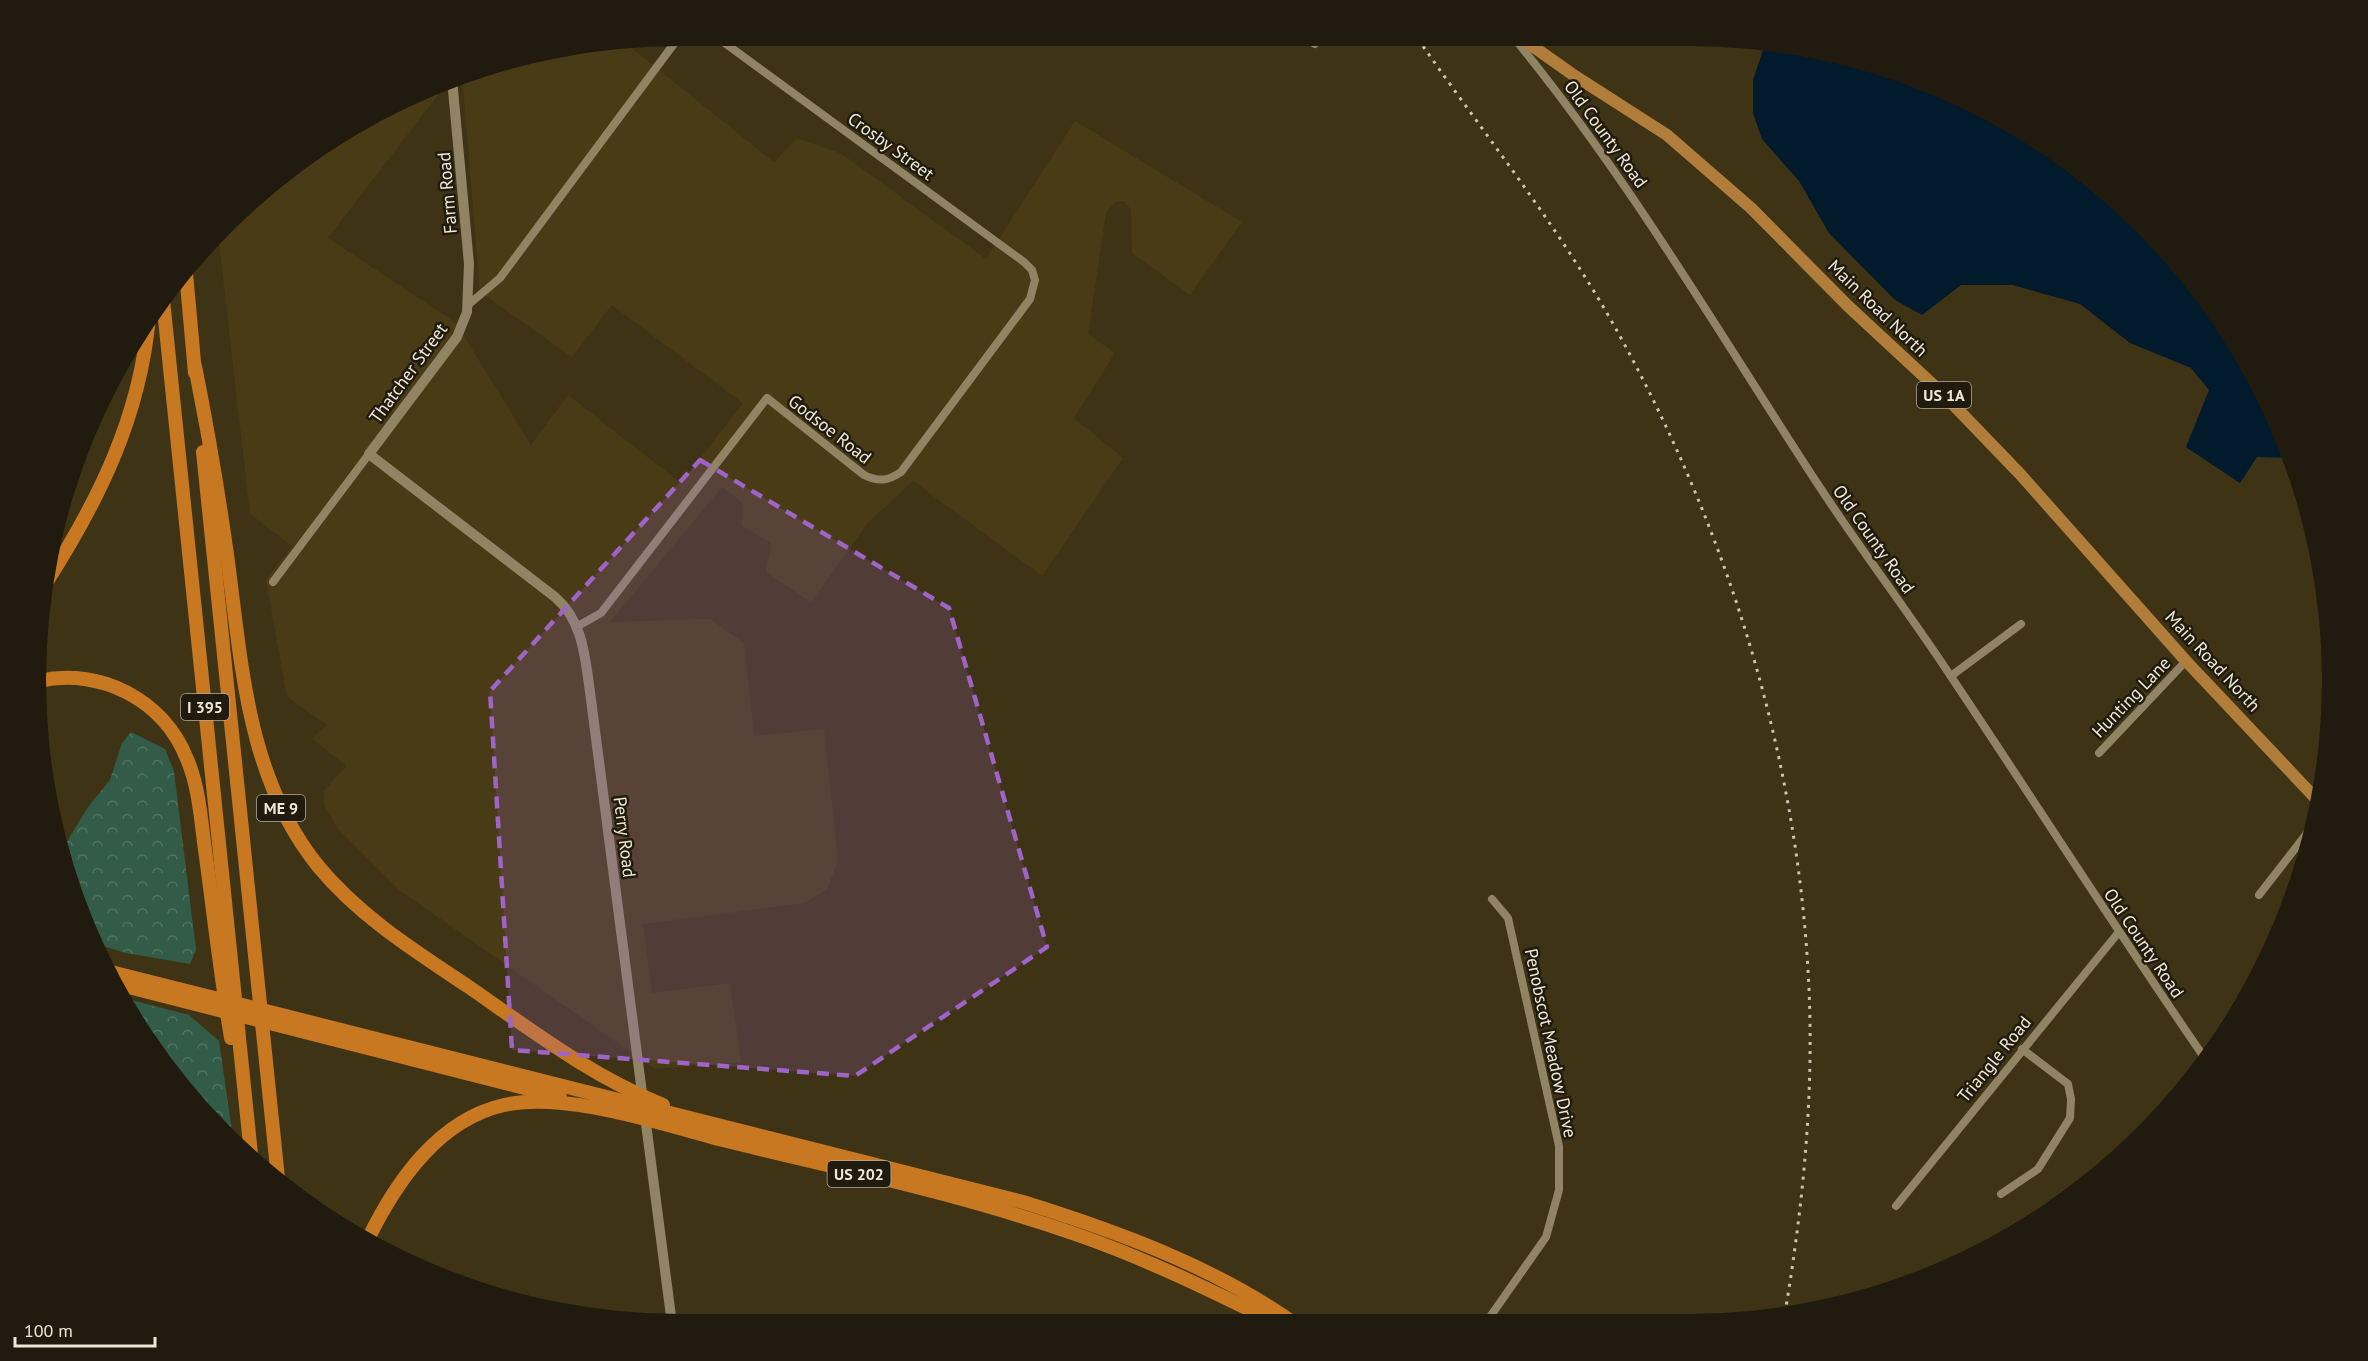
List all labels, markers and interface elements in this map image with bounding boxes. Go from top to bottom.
street label: Old County Road [1559,76,1653,192]
street label: Crosby Street [843,107,939,185]
street label: Farm Road [432,151,462,235]
street label: Main Road North [1823,255,1933,361]
street label: Thatcher Street [364,318,452,428]
road number: US 1A [1917,382,1971,408]
street label: Godsoe Road [784,389,876,469]
street label: Old County Road [1828,480,1920,598]
street label: Main Road North [2160,606,2266,716]
street label: Hunting Lane [2087,652,2175,742]
road number: I 395 [181,694,229,720]
road number: ME 9 [257,795,305,821]
street label: Perry Road [609,795,641,879]
street label: Old County Road [2099,884,2189,1002]
street label: Penobscot Meadow Drive [1520,946,1582,1140]
street label: Triangle Road [1952,1011,2036,1107]
road number: US 202 [828,1161,890,1187]
scale bar [15,1310,154,1348]
text: 100 m [24,1319,73,1342]

